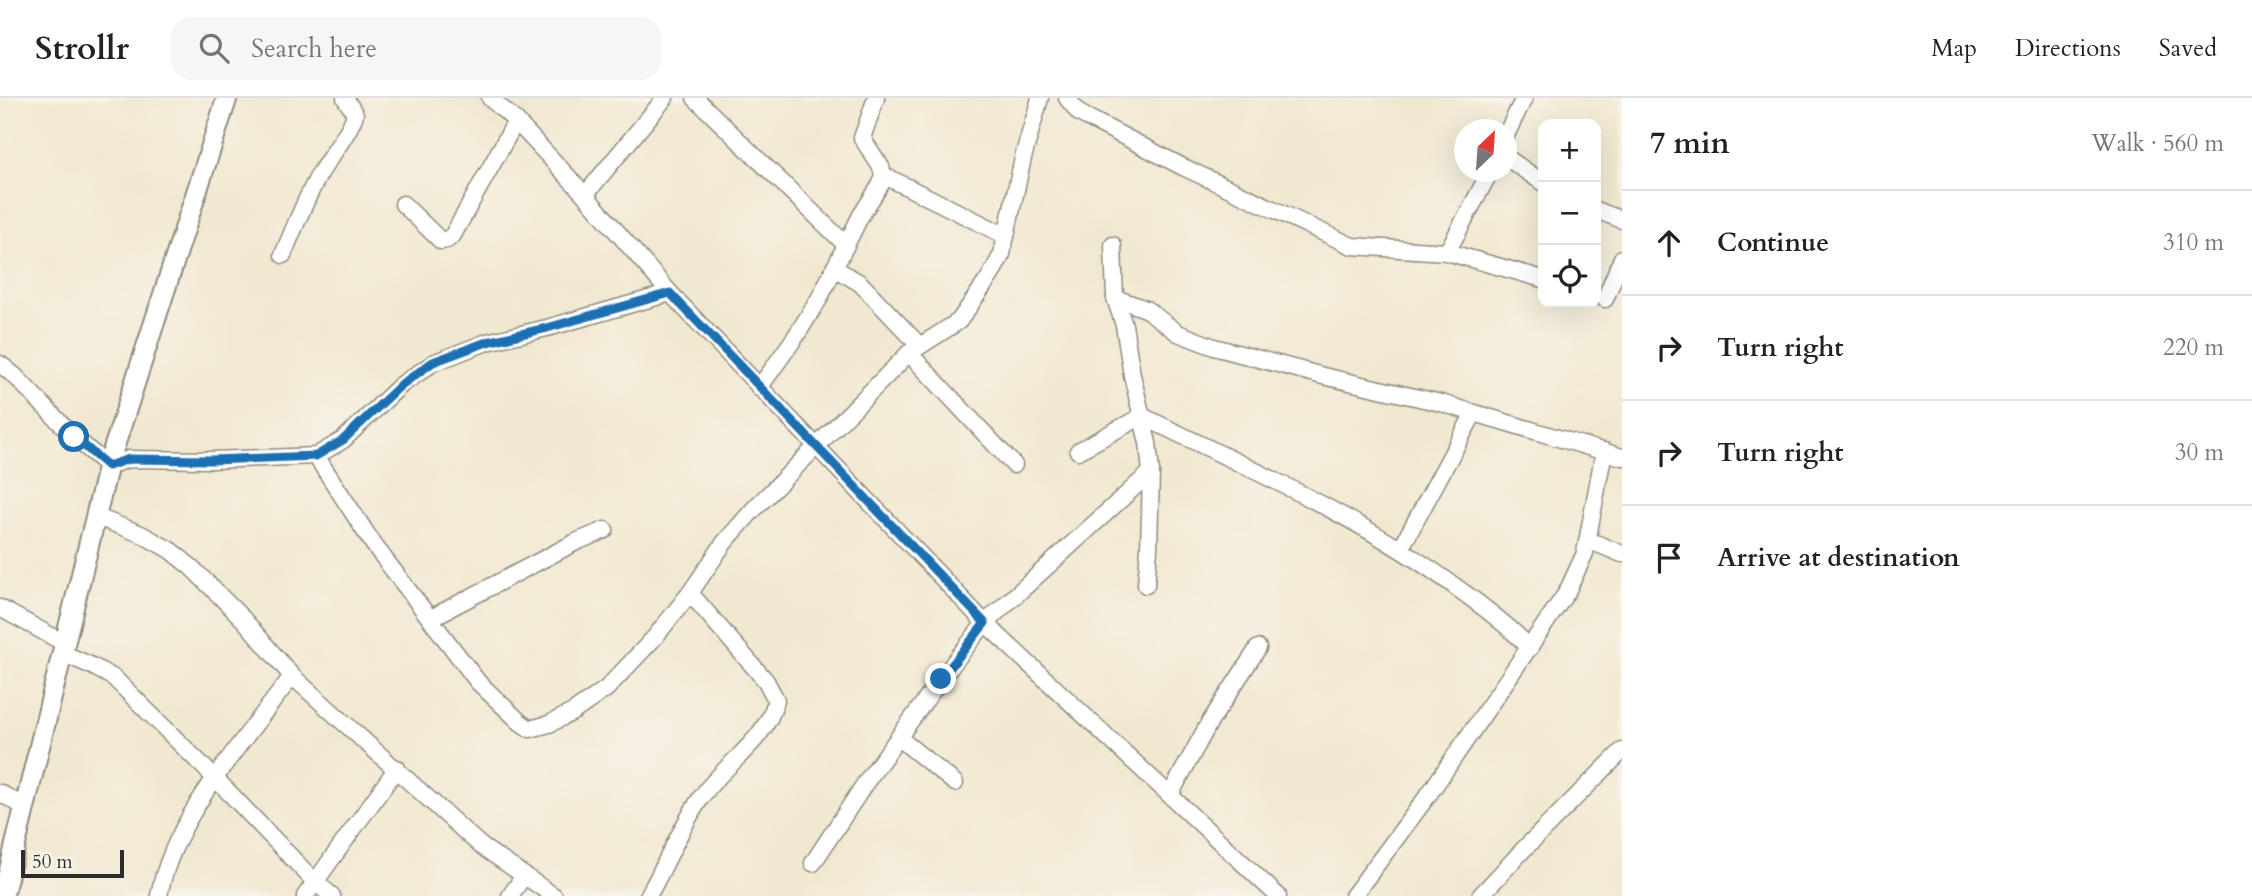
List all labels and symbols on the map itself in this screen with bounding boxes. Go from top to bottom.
north arrow [1454,119,1517,182]
route start [58,421,89,452]
route end [925,663,956,694]
scale bar [21,847,124,879]

